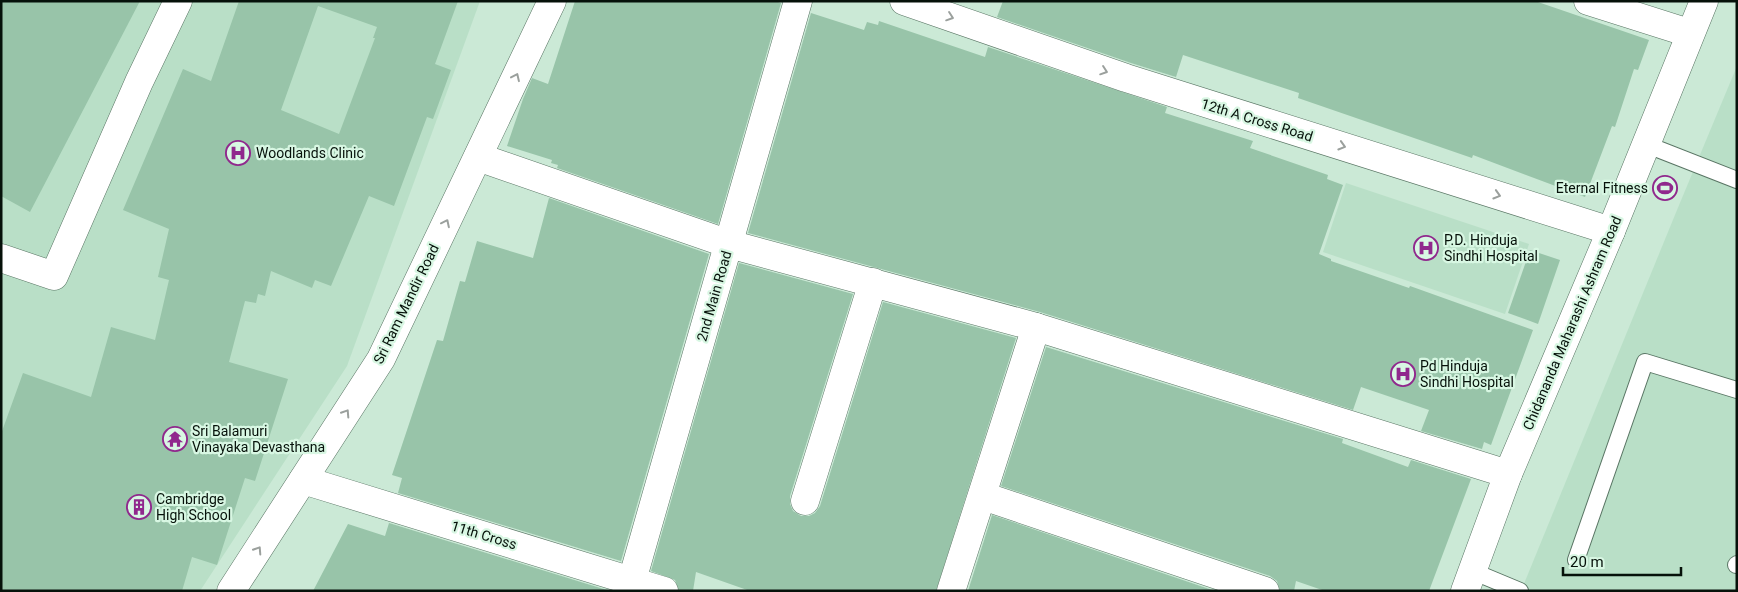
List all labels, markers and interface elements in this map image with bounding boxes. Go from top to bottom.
one-way arrow [945,11,954,21]
one-way arrow [1099,65,1107,75]
one-way arrow [510,73,520,82]
street label: 12th A Cross Road [1199,95,1315,145]
hospital icon: Woodlands Clinic [225,140,251,166]
one-way arrow [1337,141,1346,151]
place label: Woodlands Clinic [256,145,364,161]
sports icon: Eternal Fitness [1652,175,1678,201]
place label: Eternal Fitness [1556,180,1648,196]
one-way arrow [1492,189,1501,199]
street label: Chidananda Maharashi Ashram Road [1520,214,1624,432]
one-way arrow [440,220,450,229]
place label: P.D. Hinduja Sindhi Hospital [1444,232,1538,264]
hospital icon: P.D. Hinduja Sindhi Hospital [1413,235,1439,261]
street label: Sri Ram Mandir Road [370,242,442,366]
street label: 2nd Main Road [693,249,735,343]
place label: Pd Hinduja Sindhi Hospital [1420,358,1514,390]
hospital icon: Pd Hinduja Sindhi Hospital [1390,361,1416,387]
one-way arrow [340,410,349,419]
place label: Sri Balamuri Vinayaka Devasthana [192,423,325,455]
temple icon: Sri Balamuri Vinayaka Devasthana [162,426,188,452]
place label: Cambridge High School [156,491,231,523]
building icon: Cambridge High School [126,494,152,520]
street label: 11th Cross [449,517,519,553]
scale bar [1563,544,1680,576]
one-way arrow [252,546,261,556]
text: 20 m [1570,553,1604,571]

